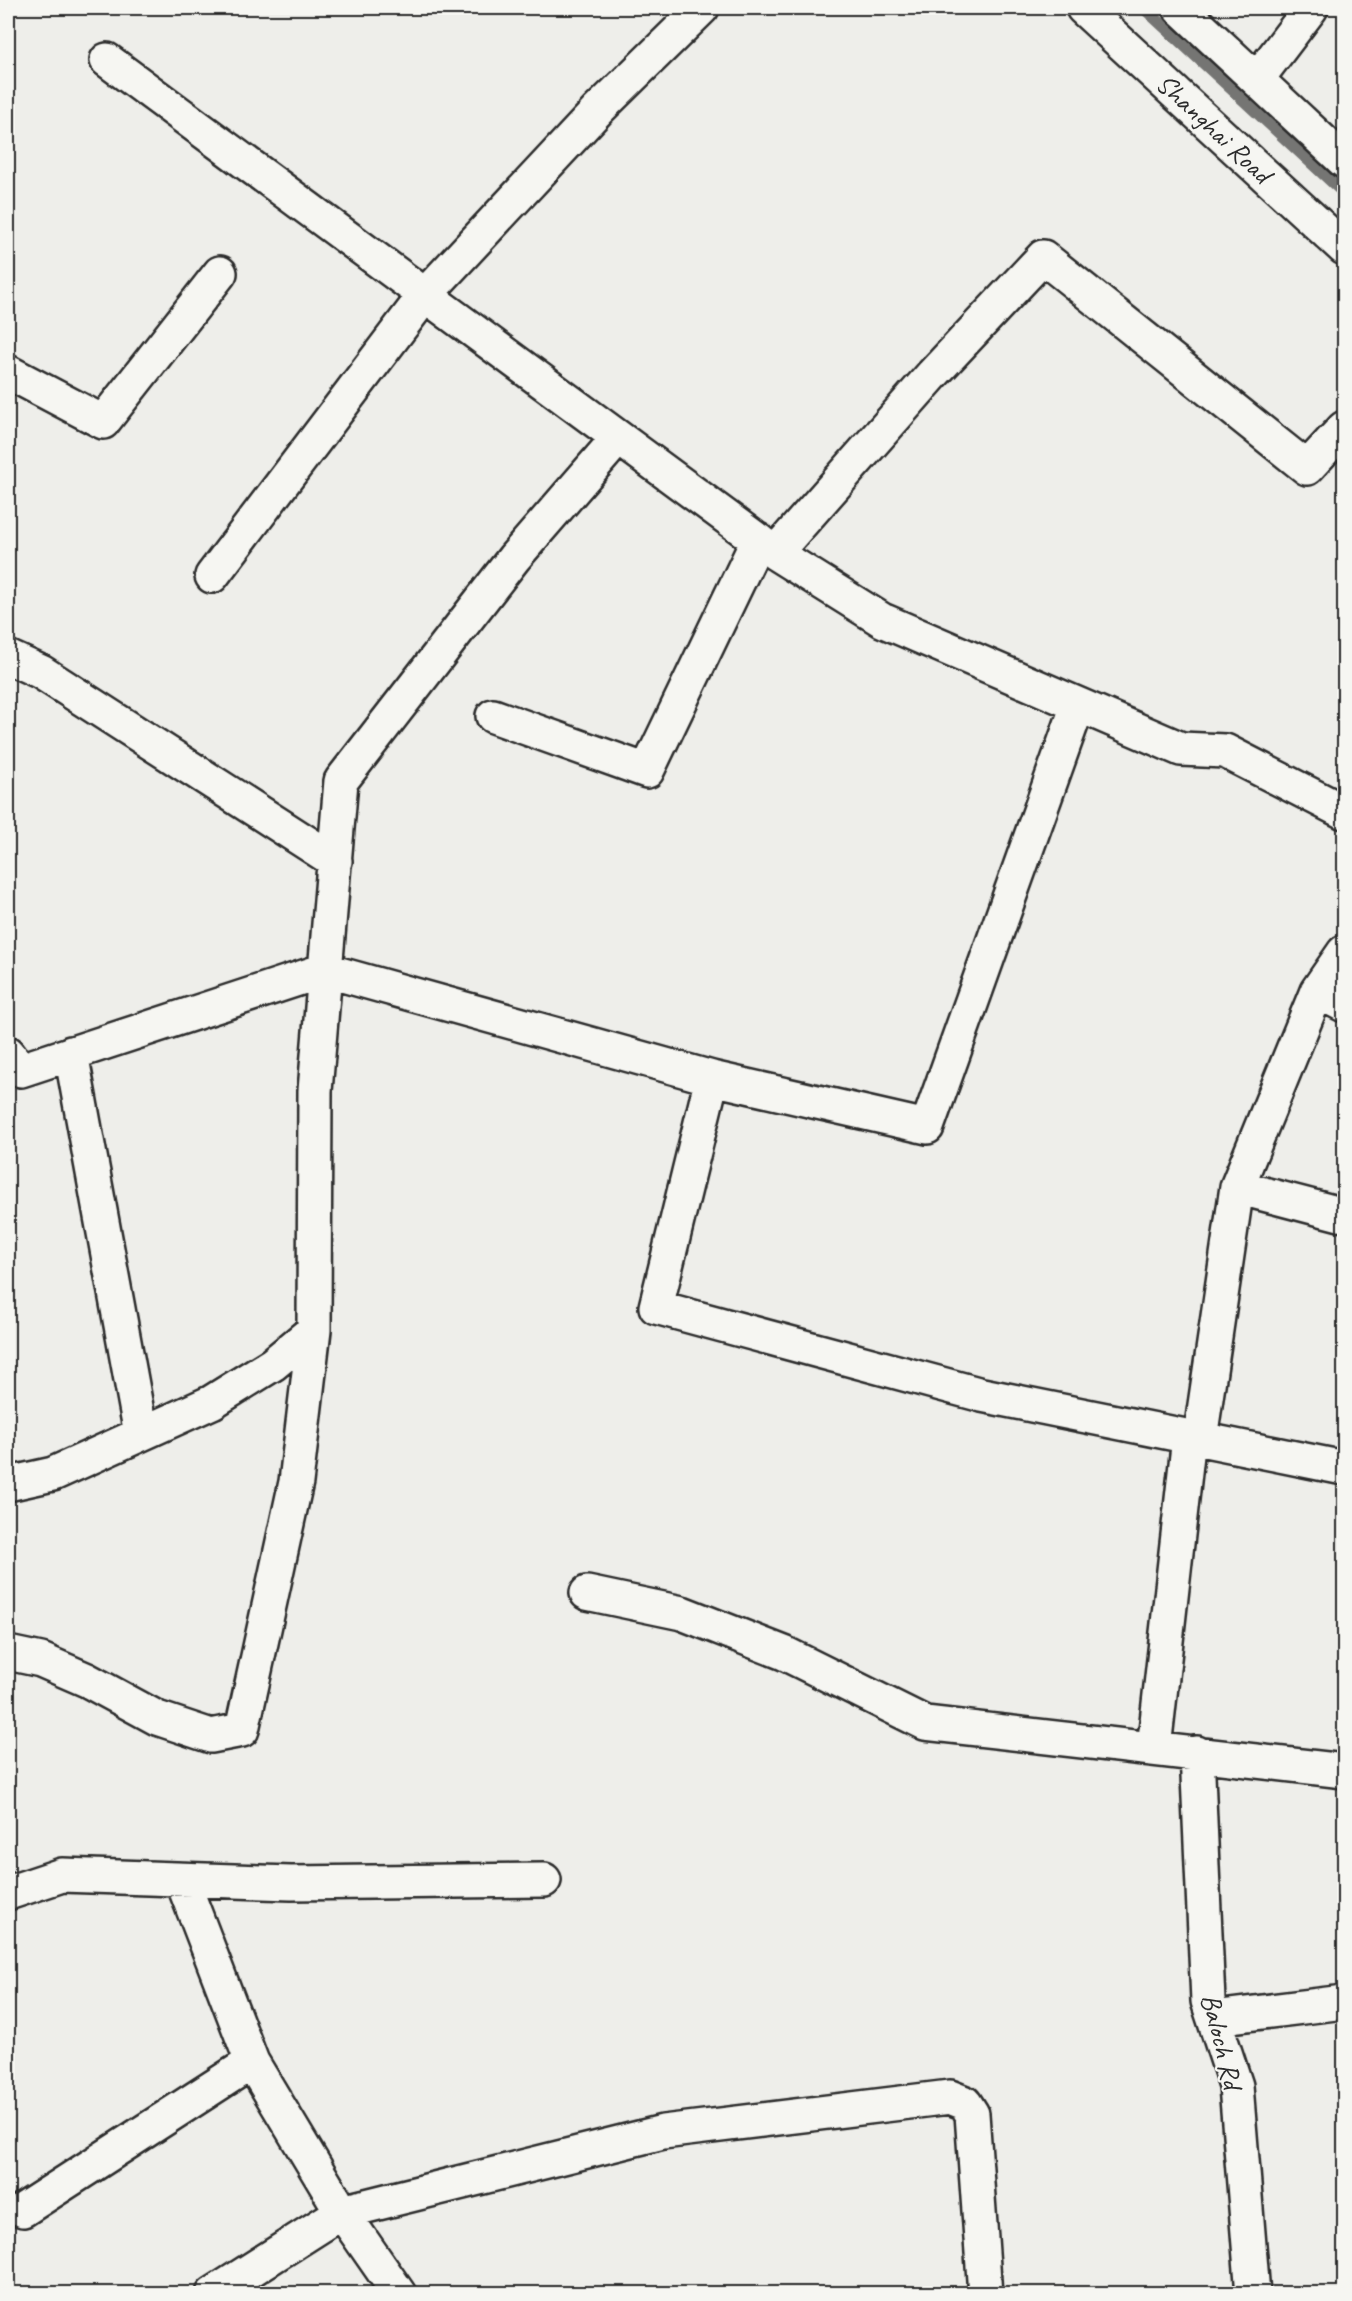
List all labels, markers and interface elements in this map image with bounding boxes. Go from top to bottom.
street label: Shanghai Road [1149,66,1282,193]
street label: Baloch Rd [1193,1990,1252,2096]

